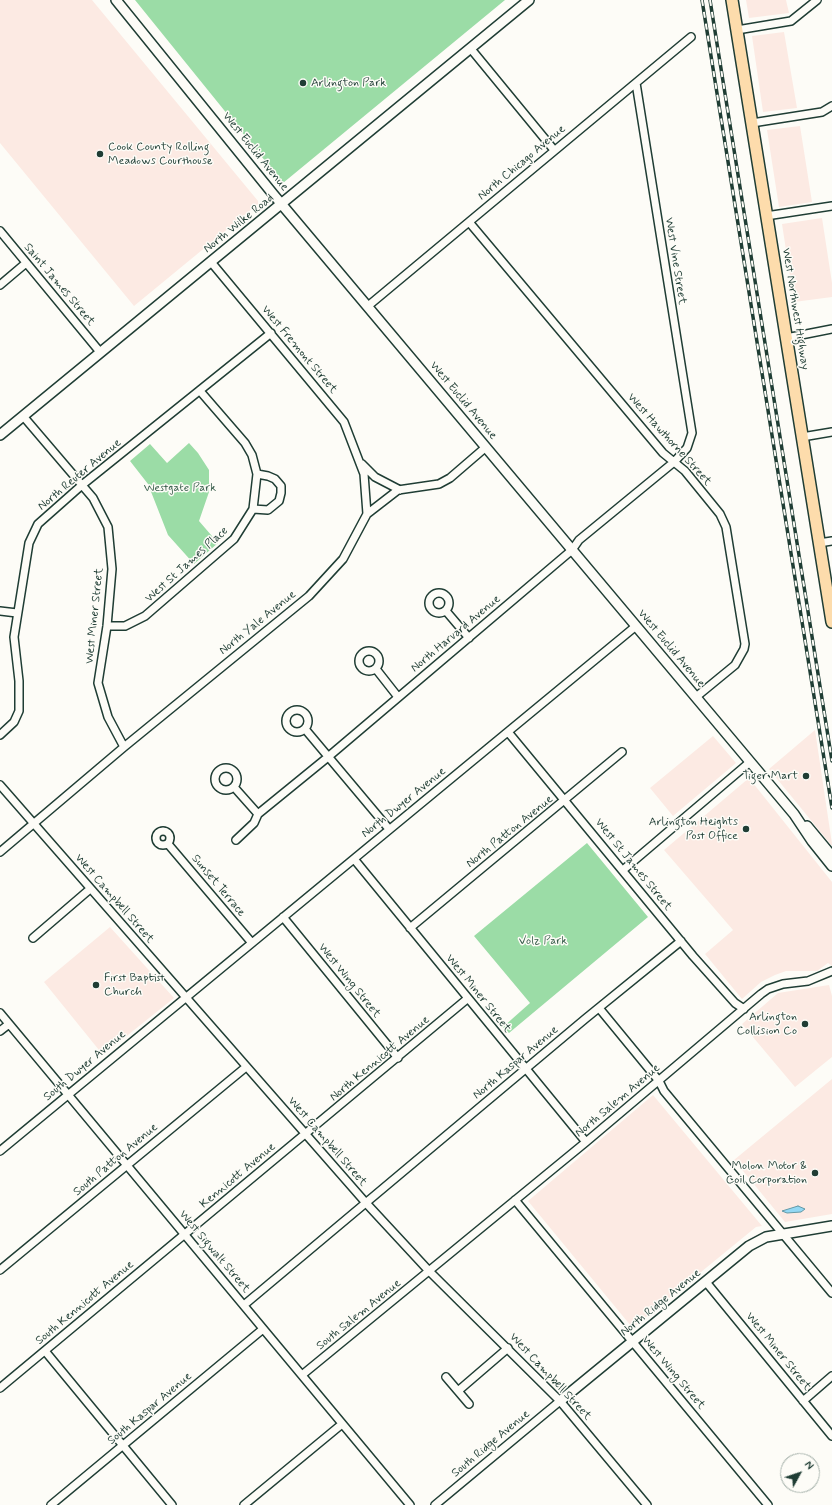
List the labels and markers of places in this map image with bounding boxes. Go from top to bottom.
place label: Arlington Park [311,76,386,90]
marker: Arlington Park [298,78,308,88]
place label: Cook County Rolling Meadows Courthouse [108,140,213,168]
marker: Cook County Rolling Meadows Courthouse [95,149,105,159]
place label: Tiger Mart [743,769,798,783]
marker: Tiger Mart [801,771,811,781]
place label: Arlington Heights Post Office [649,815,738,843]
marker: Arlington Heights Post Office [741,824,751,834]
place label: First Baptist Church [104,971,165,999]
marker: First Baptist Church [91,980,101,990]
place label: Arlington Collision Co [737,1010,797,1038]
marker: Arlington Collision Co [800,1019,810,1029]
place label: Molon Motor & Coil Corporation [726,1159,807,1187]
marker: Molon Motor & Coil Corporation [810,1168,820,1178]

